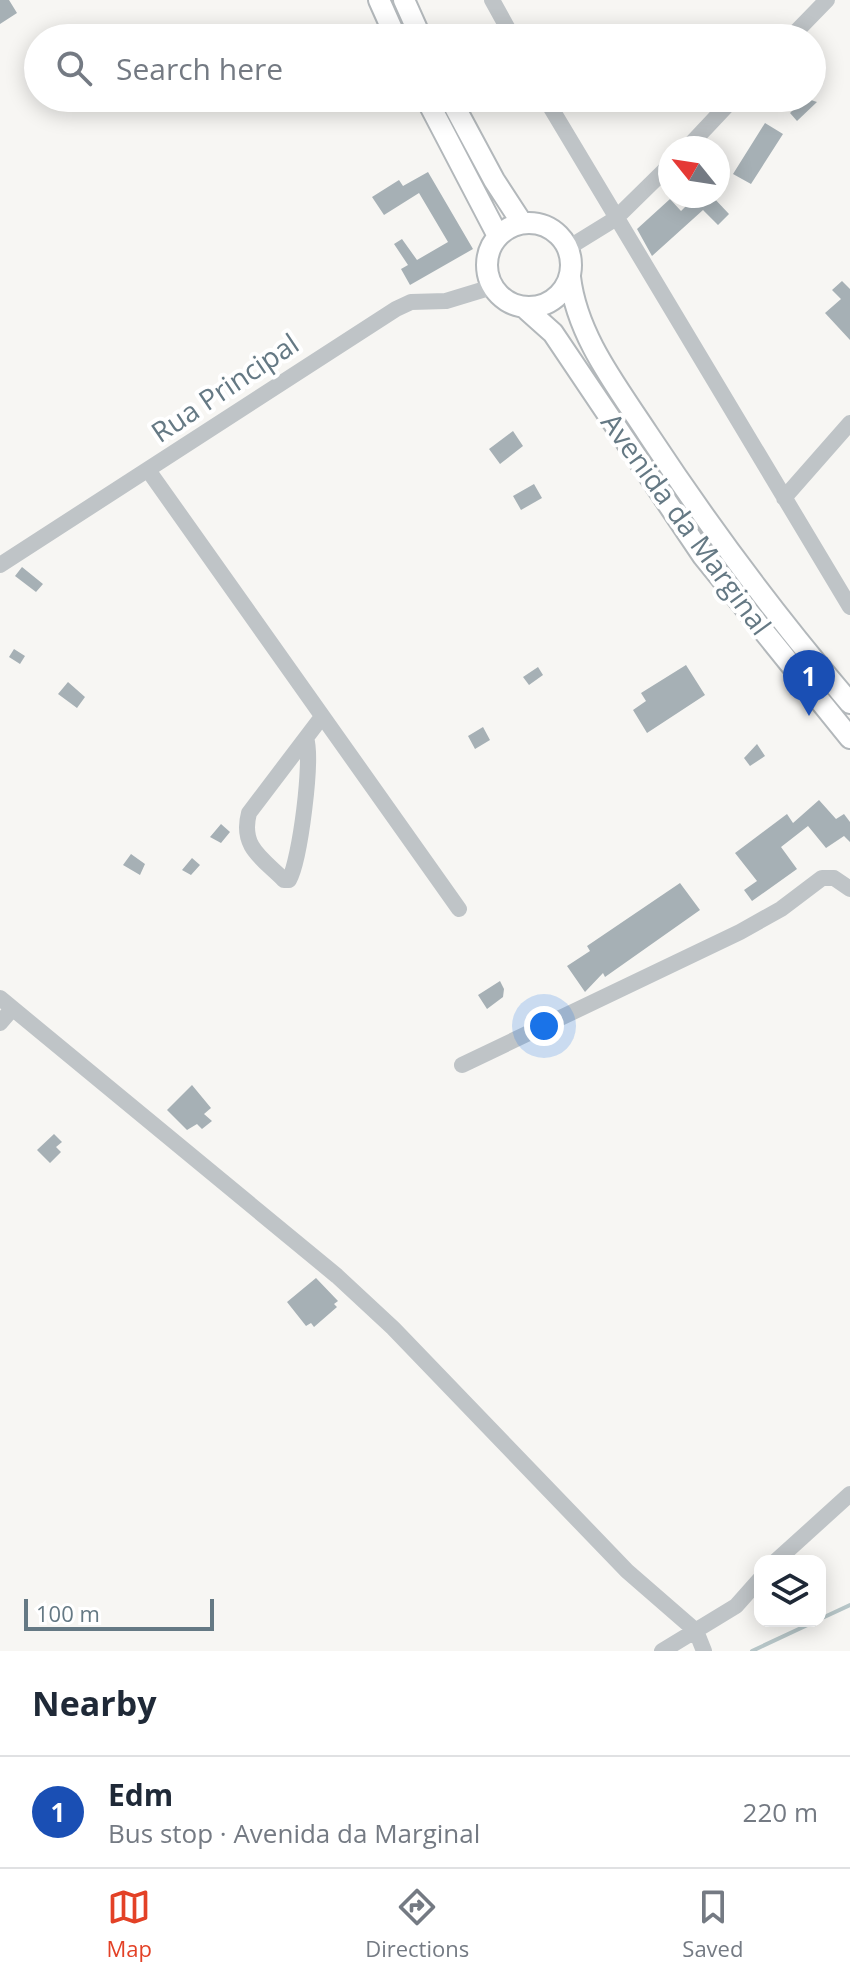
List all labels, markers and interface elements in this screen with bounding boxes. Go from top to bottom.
search box [24,24,826,112]
icon: search [52,46,96,90]
text: Search here [116,48,283,89]
north arrow [658,136,730,208]
street label: Rua Principal [143,324,306,450]
street label: Avenida da Marginal [593,405,780,642]
pin: 1 [783,650,835,716]
your location [524,1006,564,1046]
map controls [754,1555,826,1627]
button: layers [754,1555,826,1627]
scale bar [24,1595,214,1631]
text: 100 m [36,1598,100,1628]
text: Nearby [32,1680,157,1726]
text: Edm [108,1774,173,1815]
text: 1 [51,1794,65,1830]
text: 220 m [743,1794,818,1830]
text: Bus stop · Avenida da Marginal [108,1815,480,1851]
tab: Map [107,1885,152,1963]
tab: Directions [365,1885,469,1963]
tab: Saved [682,1885,743,1963]

